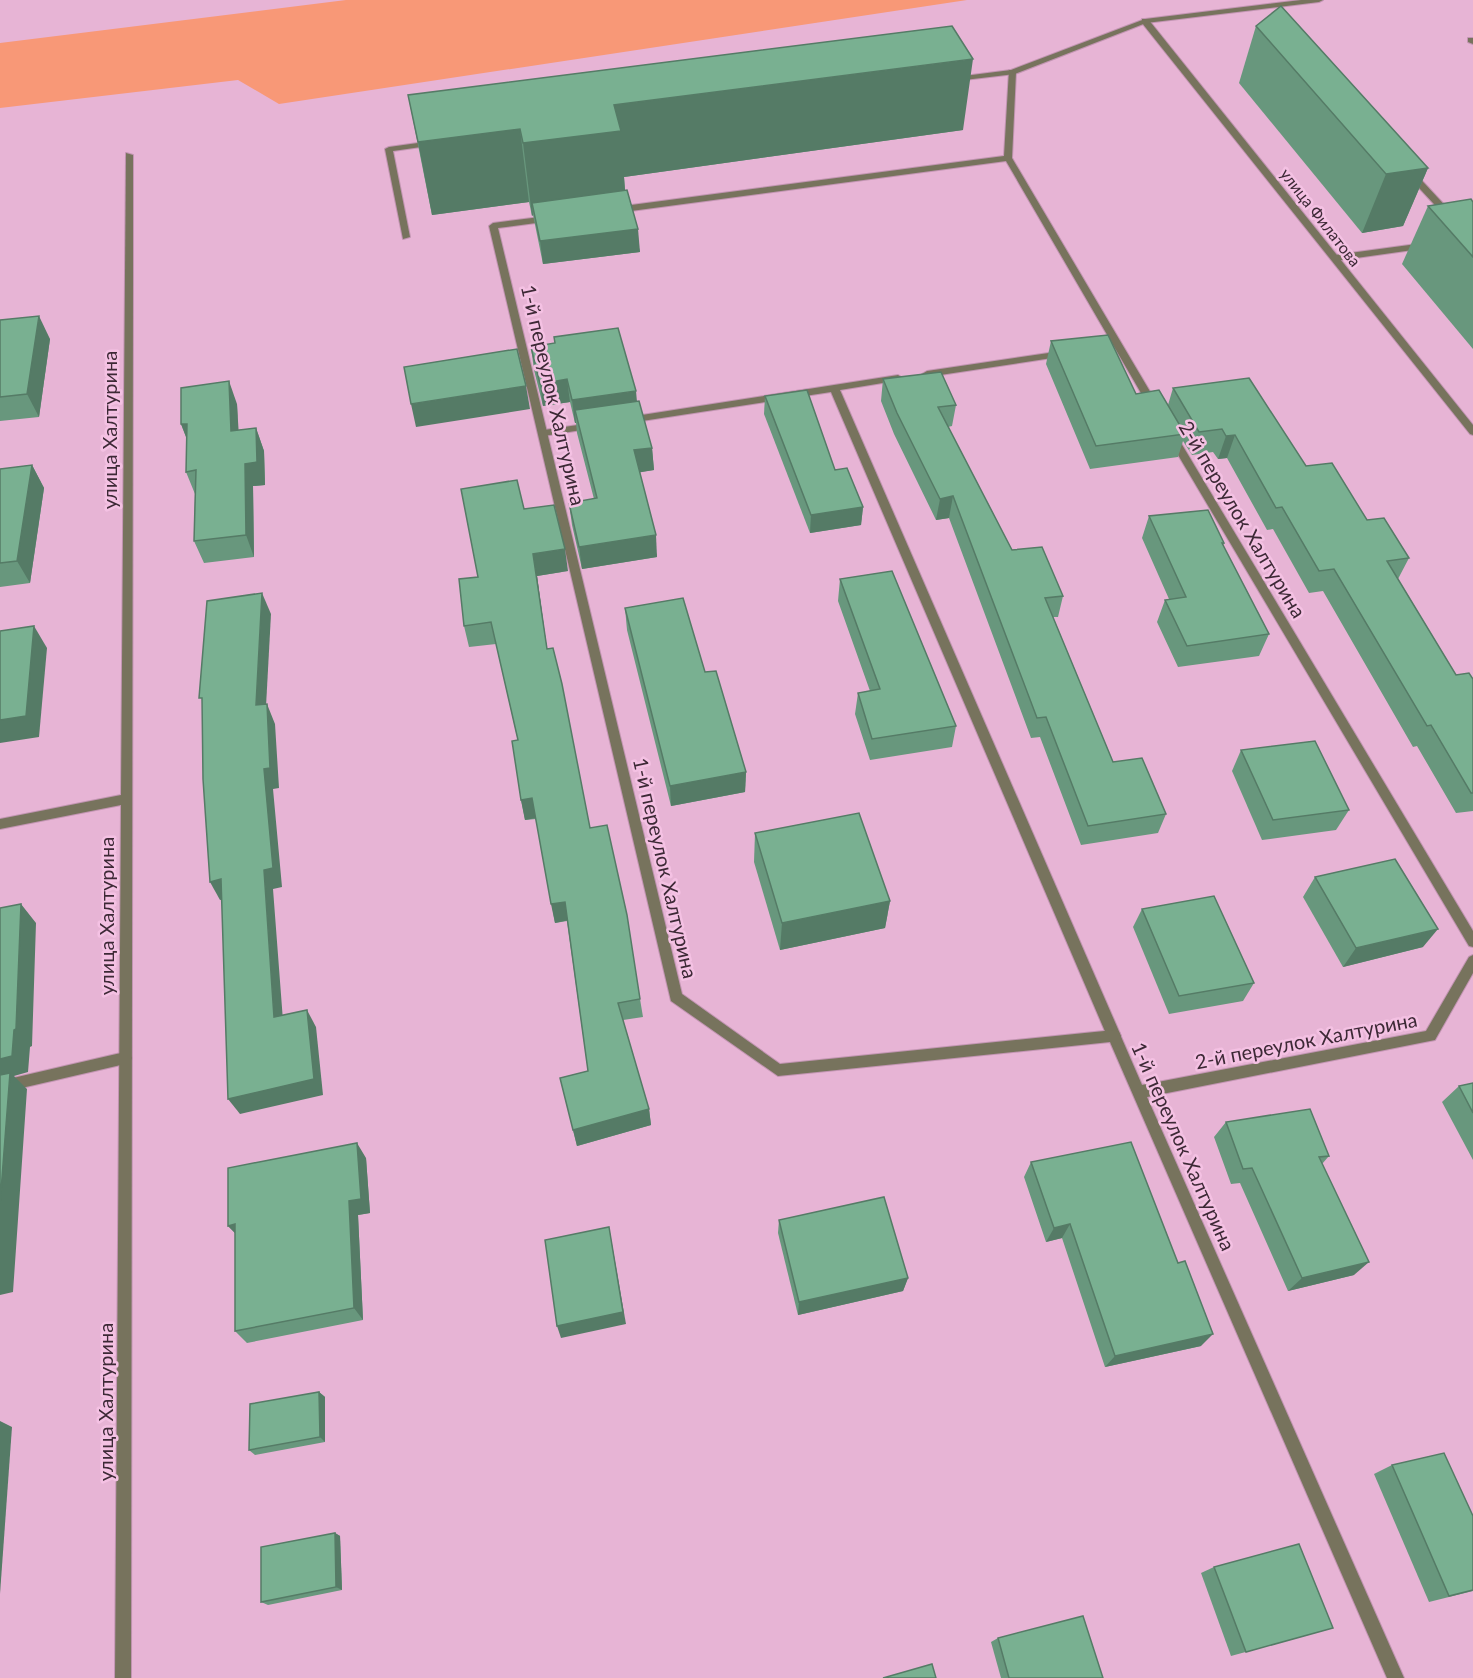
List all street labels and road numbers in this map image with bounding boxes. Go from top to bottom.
street label: улица Филатова [1277,164,1365,270]
street label: 1-й переулок Халтурина [517,282,591,508]
street label: улица Халтурина [97,351,121,509]
street label: 2-й переулок Халтурина [1175,416,1311,622]
street label: 1-й переулок Халтурина [629,755,703,981]
street label: улица Халтурина [94,837,118,995]
street label: 2-й переулок Халтурина [1193,1007,1419,1073]
street label: 1-й переулок Халтурина [1127,1038,1241,1254]
street label: улица Халтурина [93,1323,117,1481]

